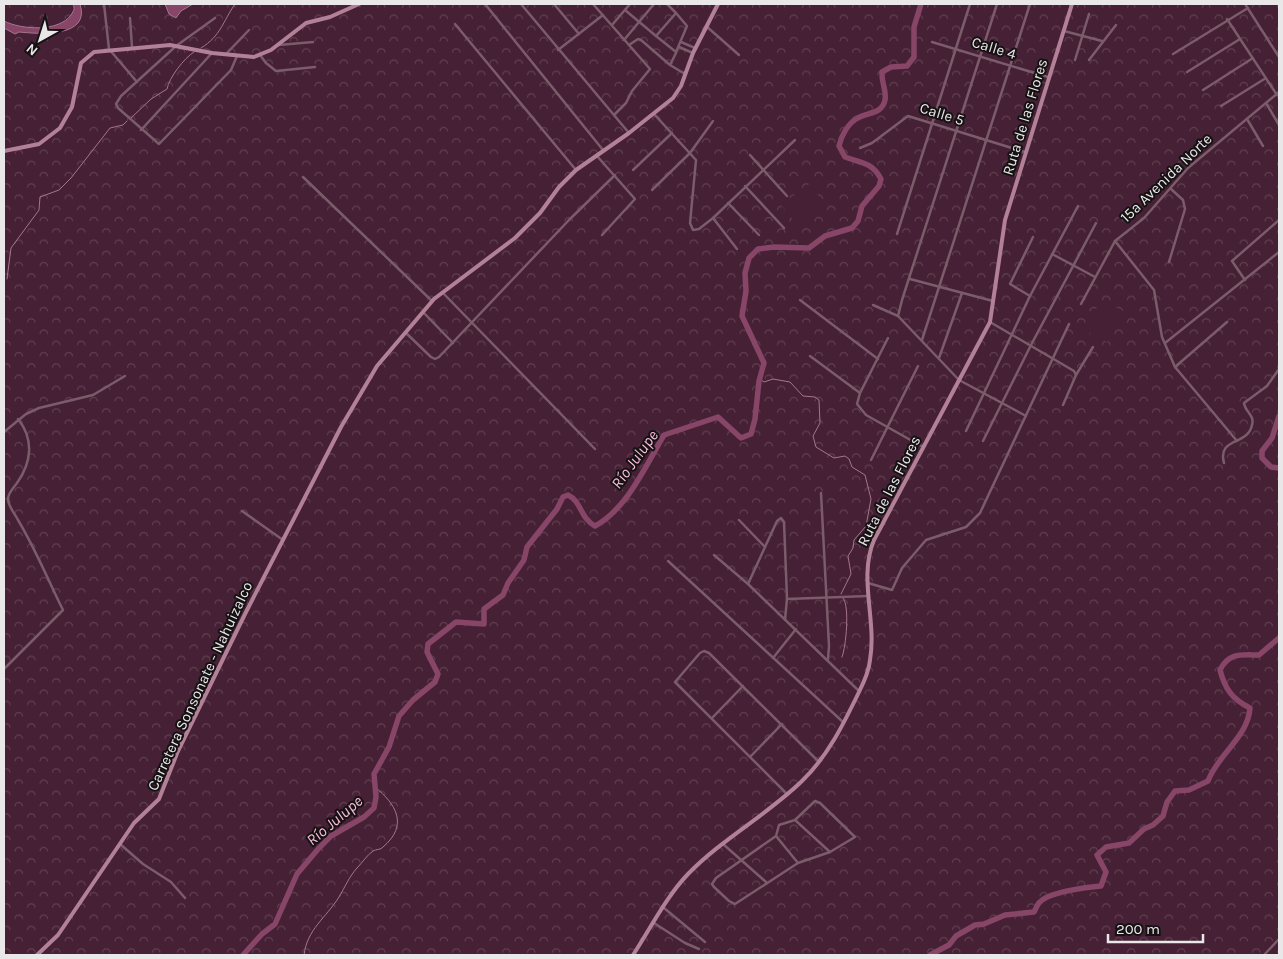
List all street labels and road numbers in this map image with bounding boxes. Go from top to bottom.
street label: Calle 4 [970,33,1019,63]
street label: Ruta de las Flores [999,56,1051,178]
street label: Calle 5 [918,99,966,129]
street label: 15a Avenida Norte [1117,130,1215,226]
street label: Ruta de las Flores [854,433,924,549]
street label: Carretera Sonsonate - Nahuizalco [144,579,256,793]

